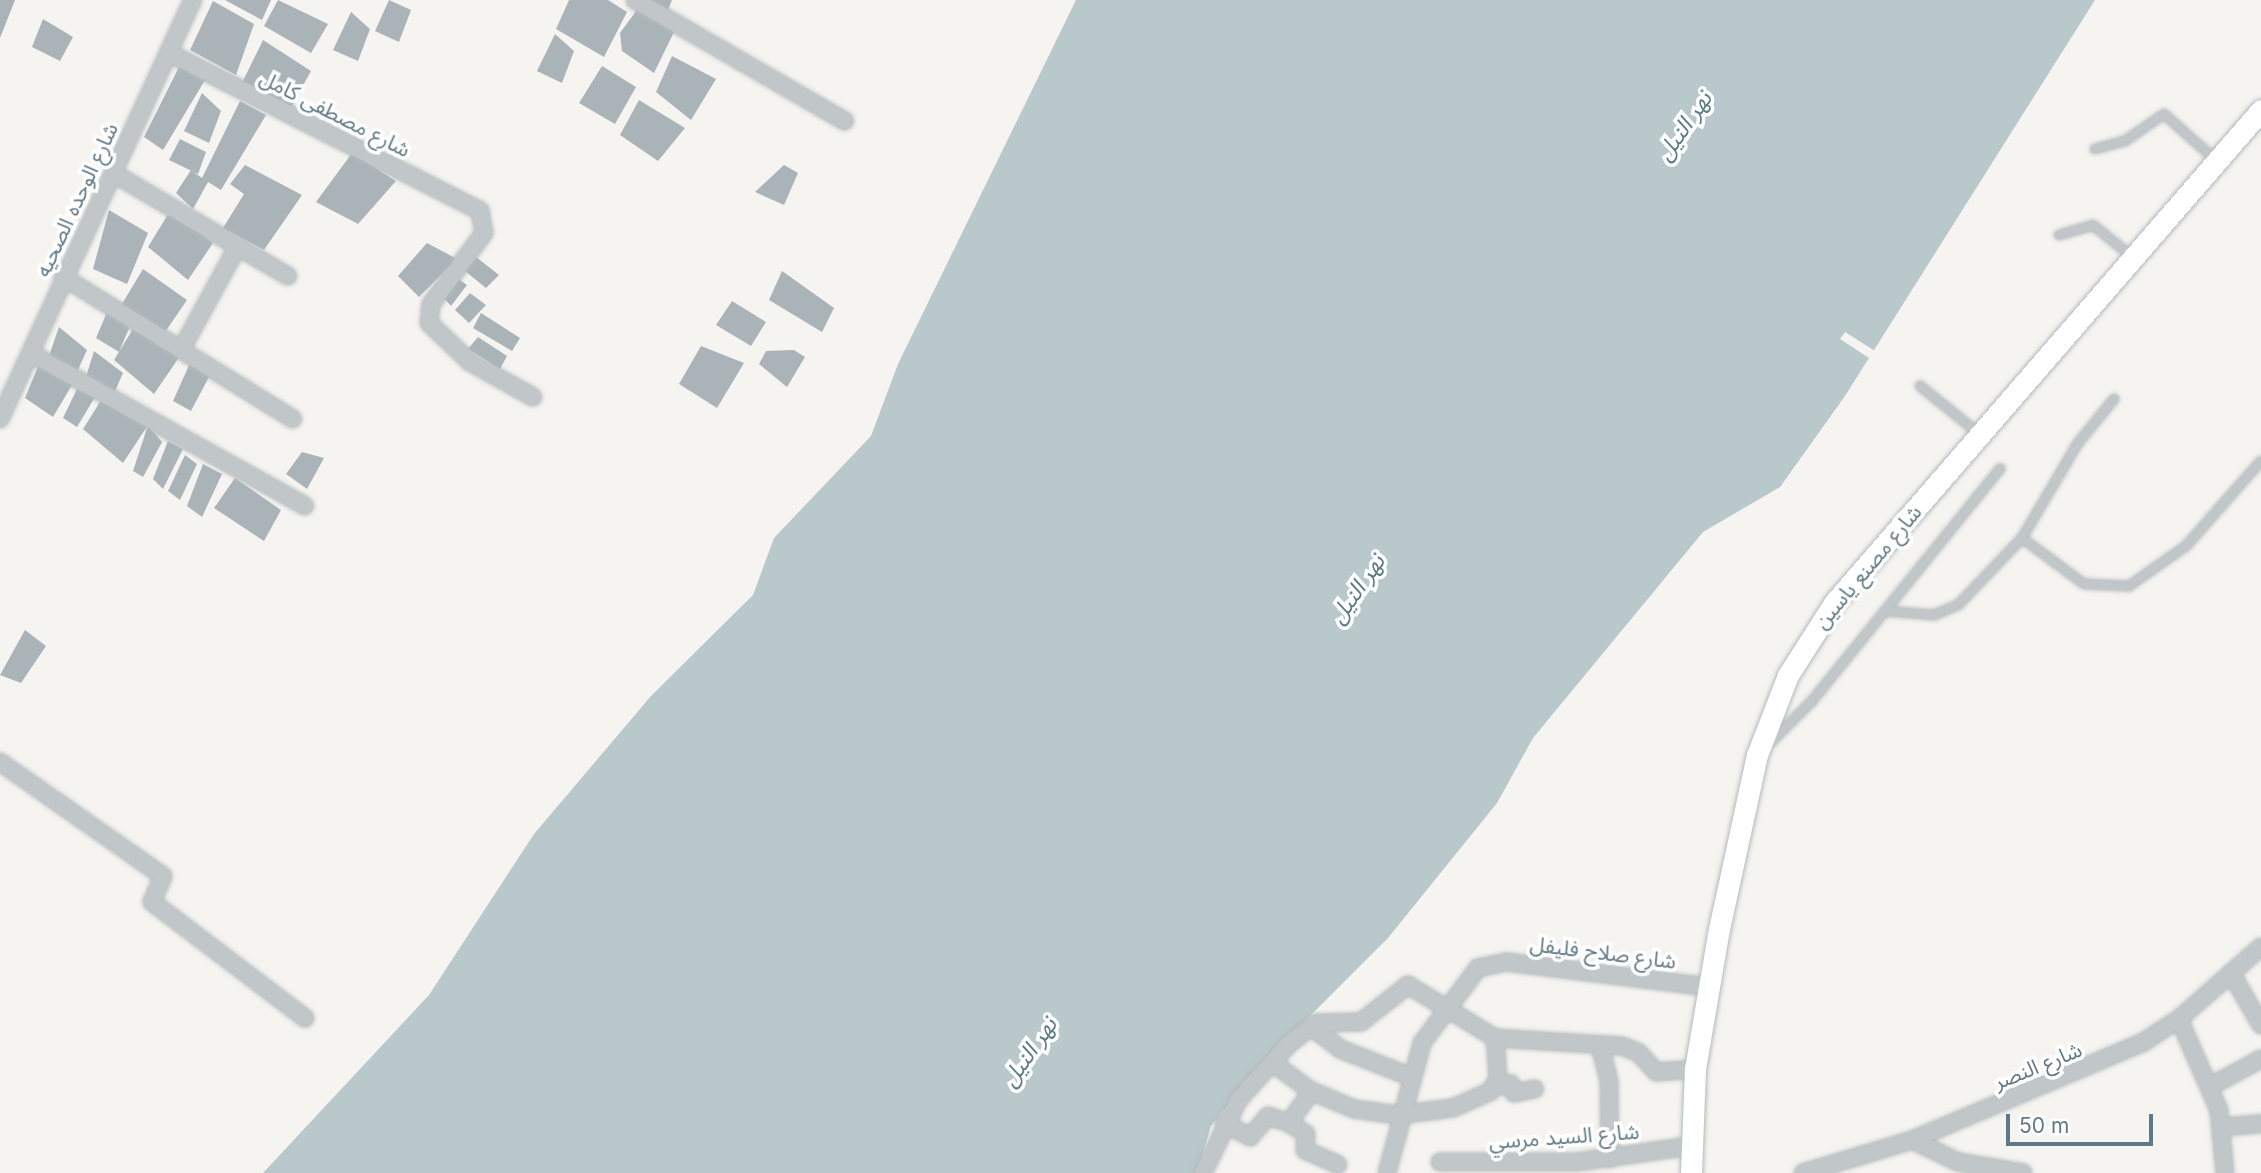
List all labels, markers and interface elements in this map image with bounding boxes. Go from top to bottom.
street label: شارع مصطفى كامل [256,65,414,163]
water label: نهر النيل [1650,86,1718,166]
street label: شارع الوحده الصحيه [30,119,124,281]
street label: شارع مصنع ياسين [1809,500,1927,634]
water label: نهر النيل [1323,549,1391,629]
street label: شارع صلاح فليفل [1529,932,1677,974]
water label: نهر النيل [995,1012,1063,1092]
street label: شارع النصر [1990,1037,2086,1095]
scale bar [2009,1100,2156,1144]
text: 50 m [2019,1113,2069,1138]
street label: شارع السيد مرسي [1488,1119,1640,1155]

